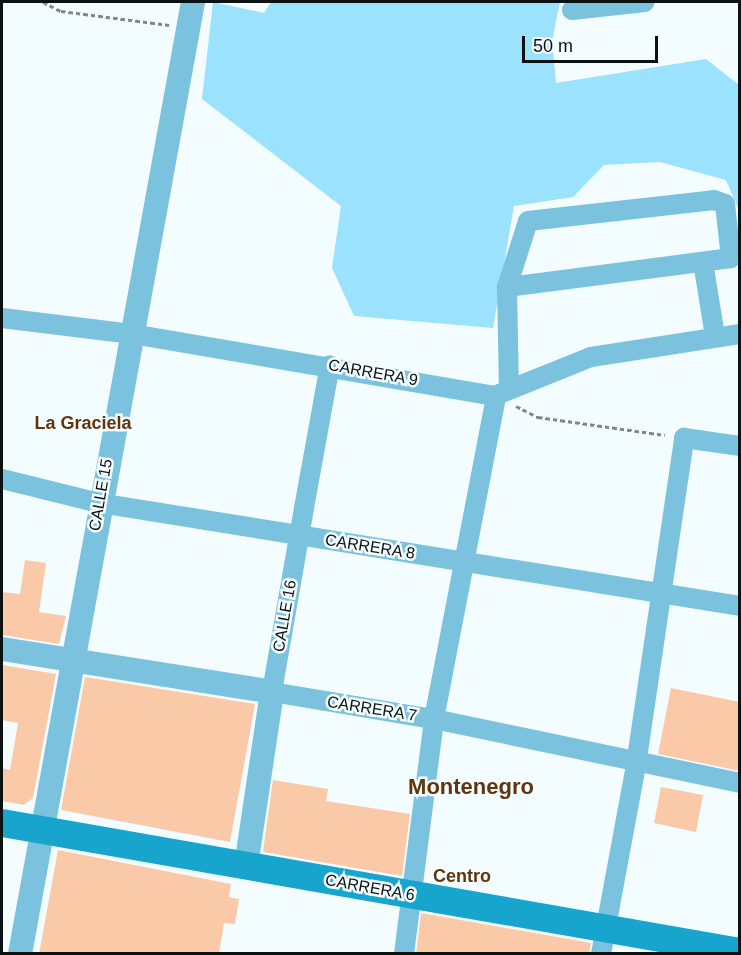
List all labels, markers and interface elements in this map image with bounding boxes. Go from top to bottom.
scale bar [525,24,662,62]
text: 50 m [533,36,573,56]
street label: CARRERA 9 [326,356,420,390]
district label: La Graciela [34,412,132,434]
street label: CALLE 15 [85,457,117,533]
street label: CARRERA 8 [323,530,417,564]
street label: CALLE 16 [269,578,301,654]
street label: CARRERA 7 [325,692,419,726]
district label: Montenegro [408,774,534,800]
district label: Centro [433,865,491,887]
street label: CARRERA 6 [323,871,417,905]

